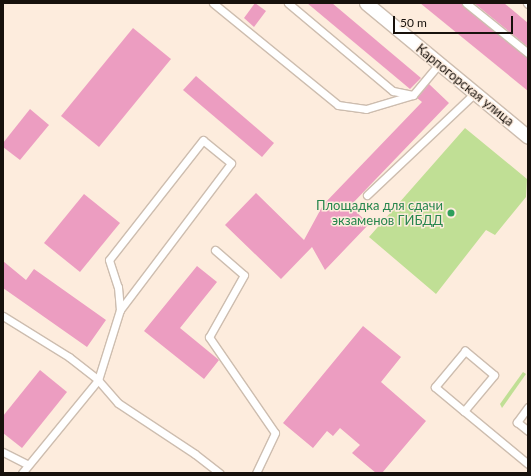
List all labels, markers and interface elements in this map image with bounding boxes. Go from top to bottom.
scale bar [395,8,515,34]
text: 50 m [400,15,427,30]
street label: Карпогорская улица [413,41,517,129]
place label: Площадка для сдачи экзаменов ГИБДД [316,198,443,229]
marker: Площадка для сдачи экзаменов ГИБДД [446,208,456,218]

